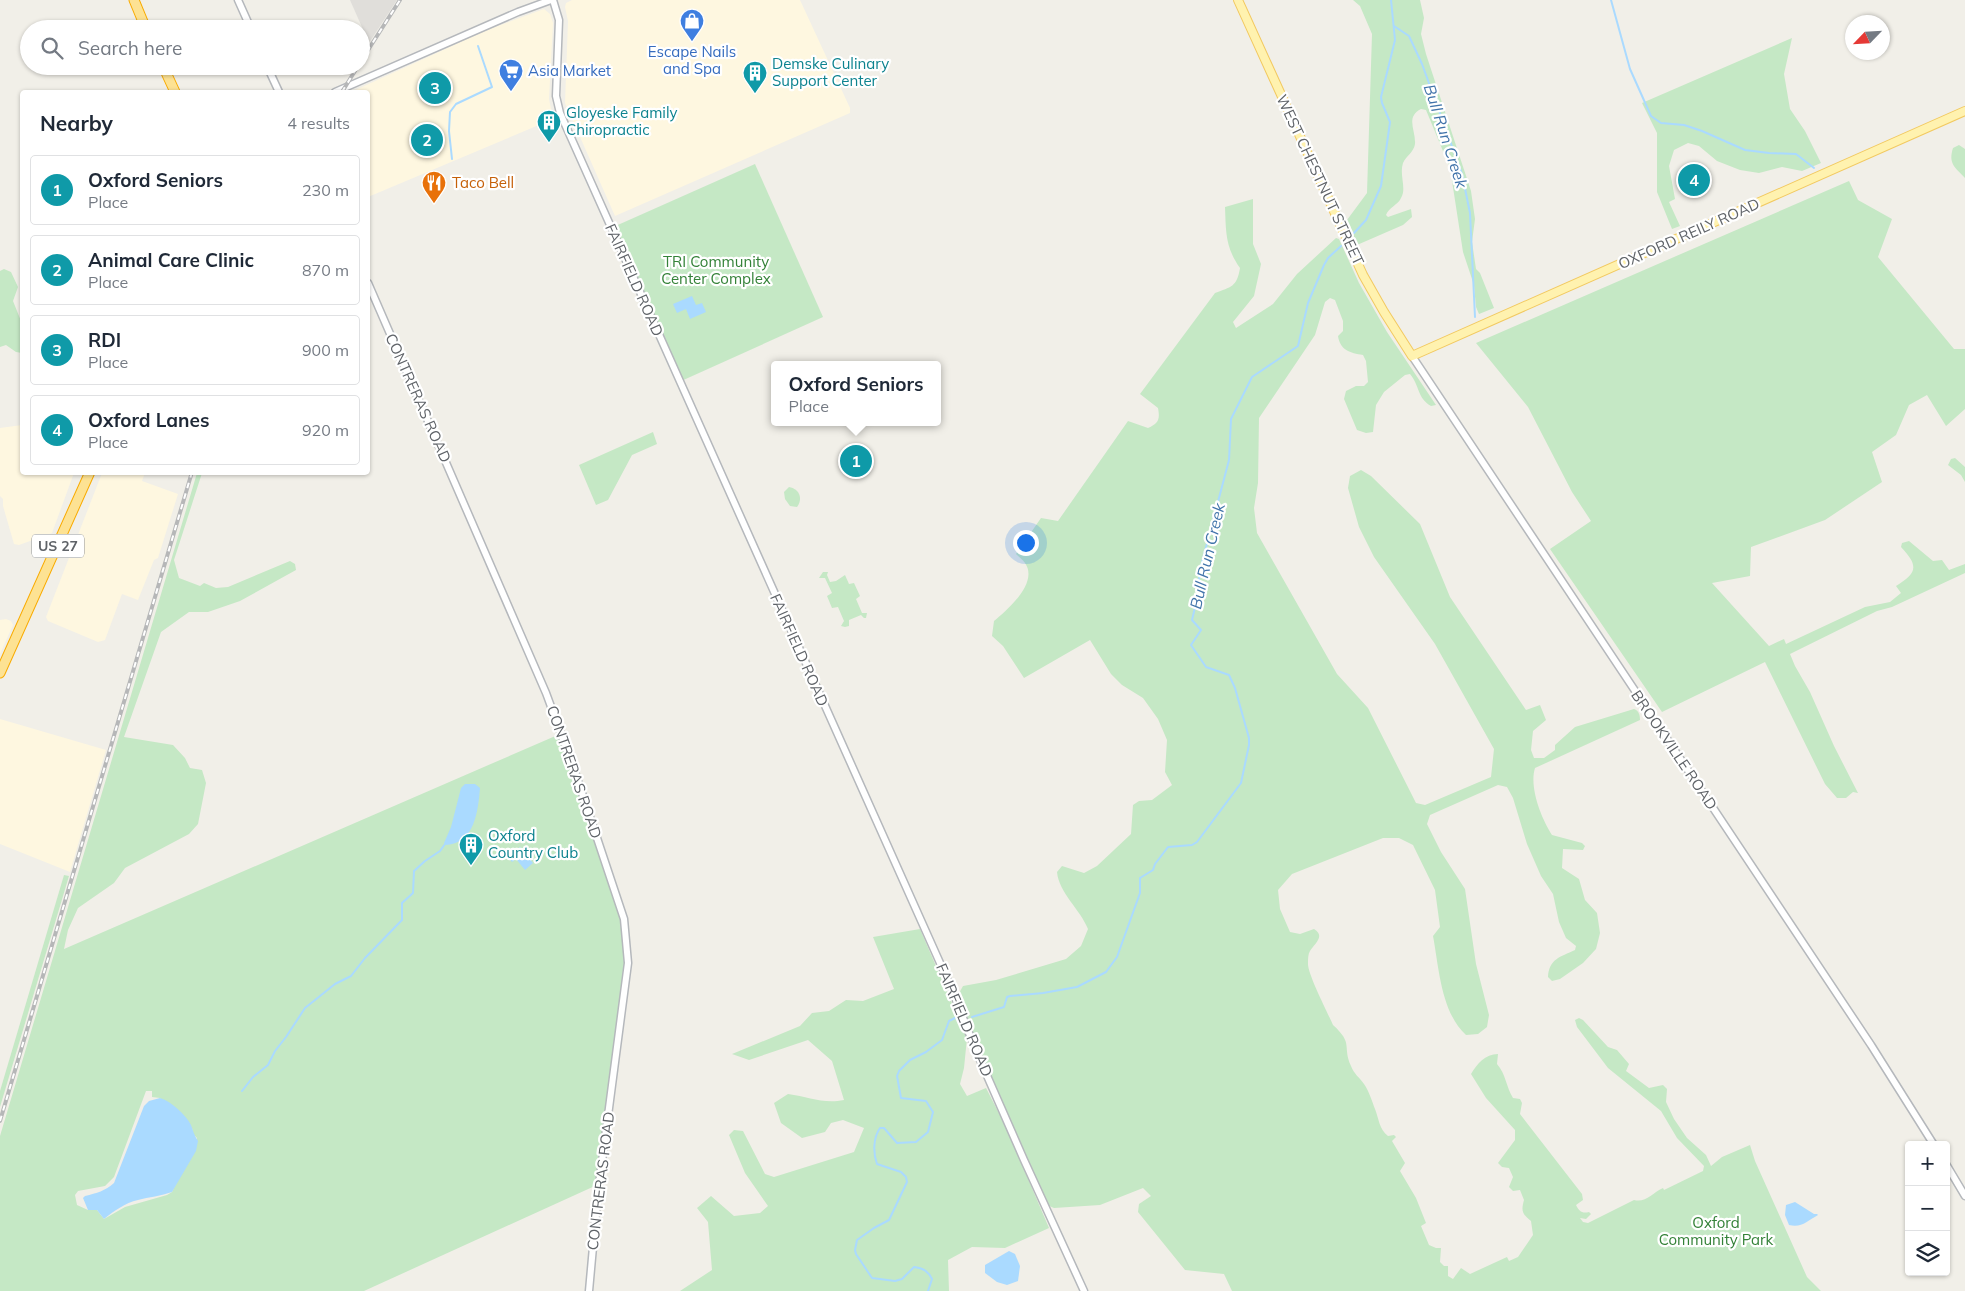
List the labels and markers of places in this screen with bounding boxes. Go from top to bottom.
shop icon: Escape Nails and Spa [679,8,705,42]
place label: Escape Nails and Spa [648,42,736,78]
place label: Demske Culinary Support Center [772,54,889,90]
supermarket icon: Asia Market [498,58,524,92]
building icon: Demske Culinary Support Center [742,60,768,94]
place label: Asia Market [528,61,611,80]
pin: 3 [419,69,451,107]
place label: Gloyeske Family Chiropractic [566,103,677,139]
building icon: Gloyeske Family Chiropractic [536,109,562,143]
pin: 2 [411,121,443,159]
pin: 4 [1678,161,1710,199]
restaurant icon: Taco Bell [421,170,447,204]
place label: Taco Bell [452,173,514,192]
pin: 1 [840,442,872,480]
place label: Oxford Country Club [488,826,578,862]
building icon: Oxford Country Club [458,832,484,866]

